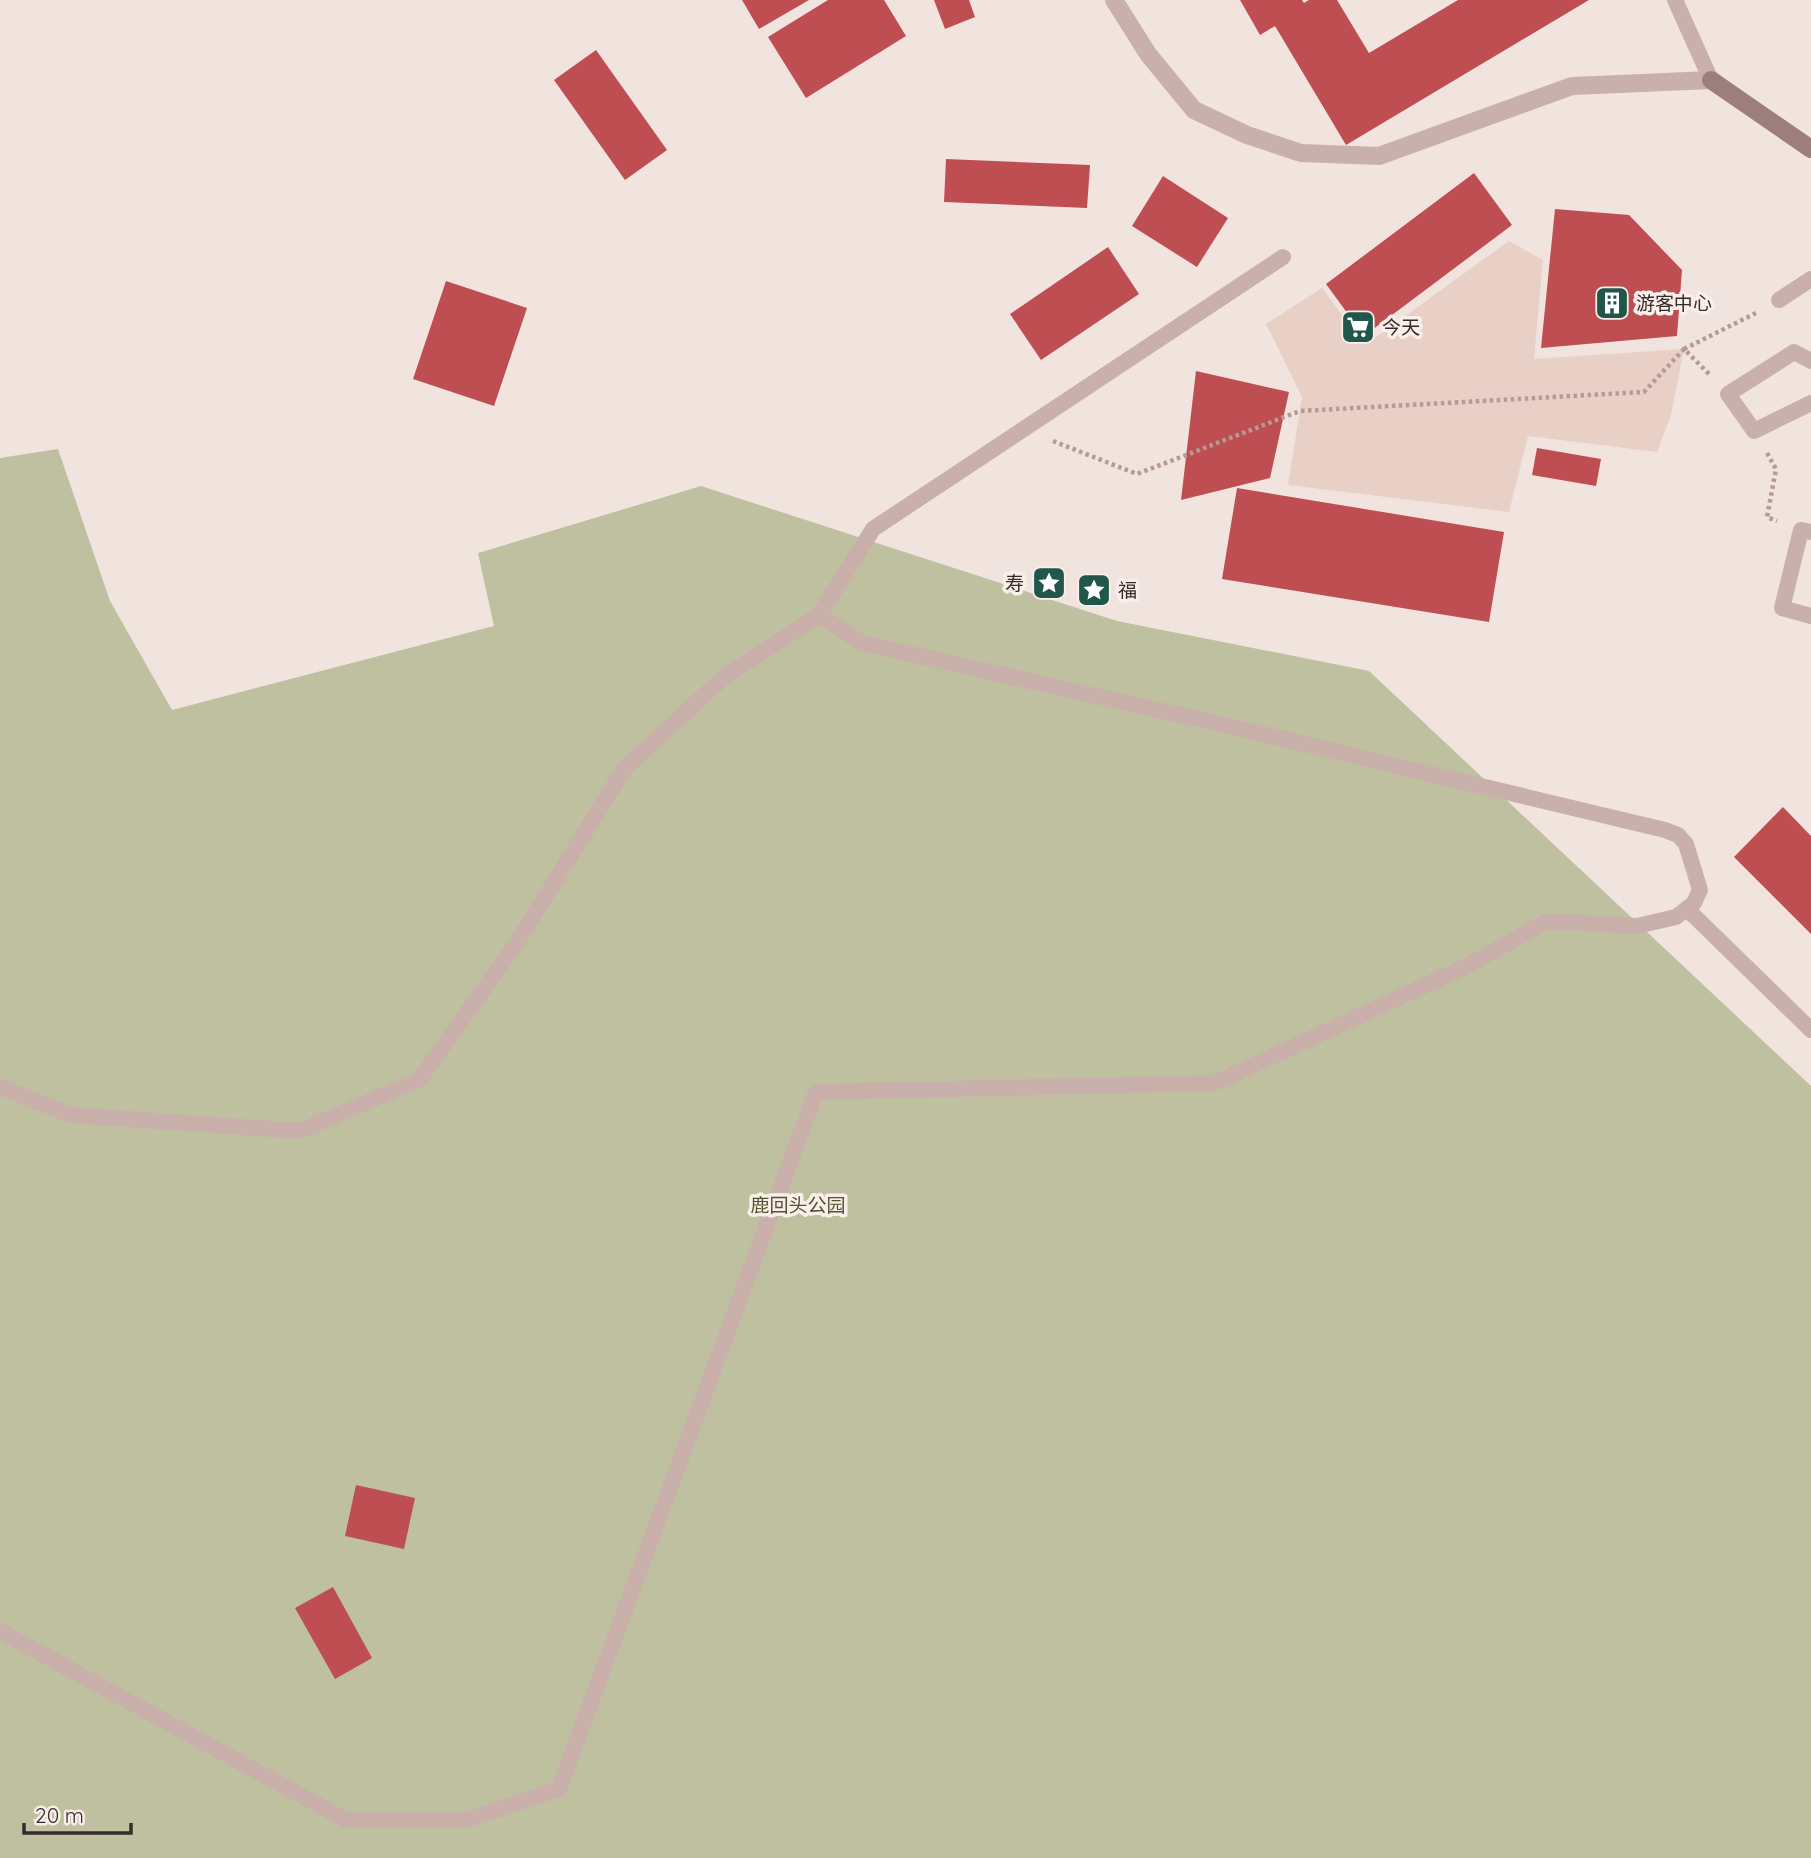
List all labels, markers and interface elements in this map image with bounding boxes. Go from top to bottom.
building icon: 游客中心 [1593,284,1631,322]
place label: 游客中心 [1636,291,1712,315]
supermarket icon: 今天 [1339,308,1377,346]
place label: 今天 [1382,315,1420,339]
place icon: 寿 [1030,564,1068,602]
place label: 寿 [1005,571,1024,595]
place icon: 福 [1075,571,1113,609]
place label: 福 [1118,578,1137,602]
park label: 鹿回头公园 [750,1193,846,1217]
scale bar [24,1792,131,1836]
text: 20 m [35,1802,84,1828]

